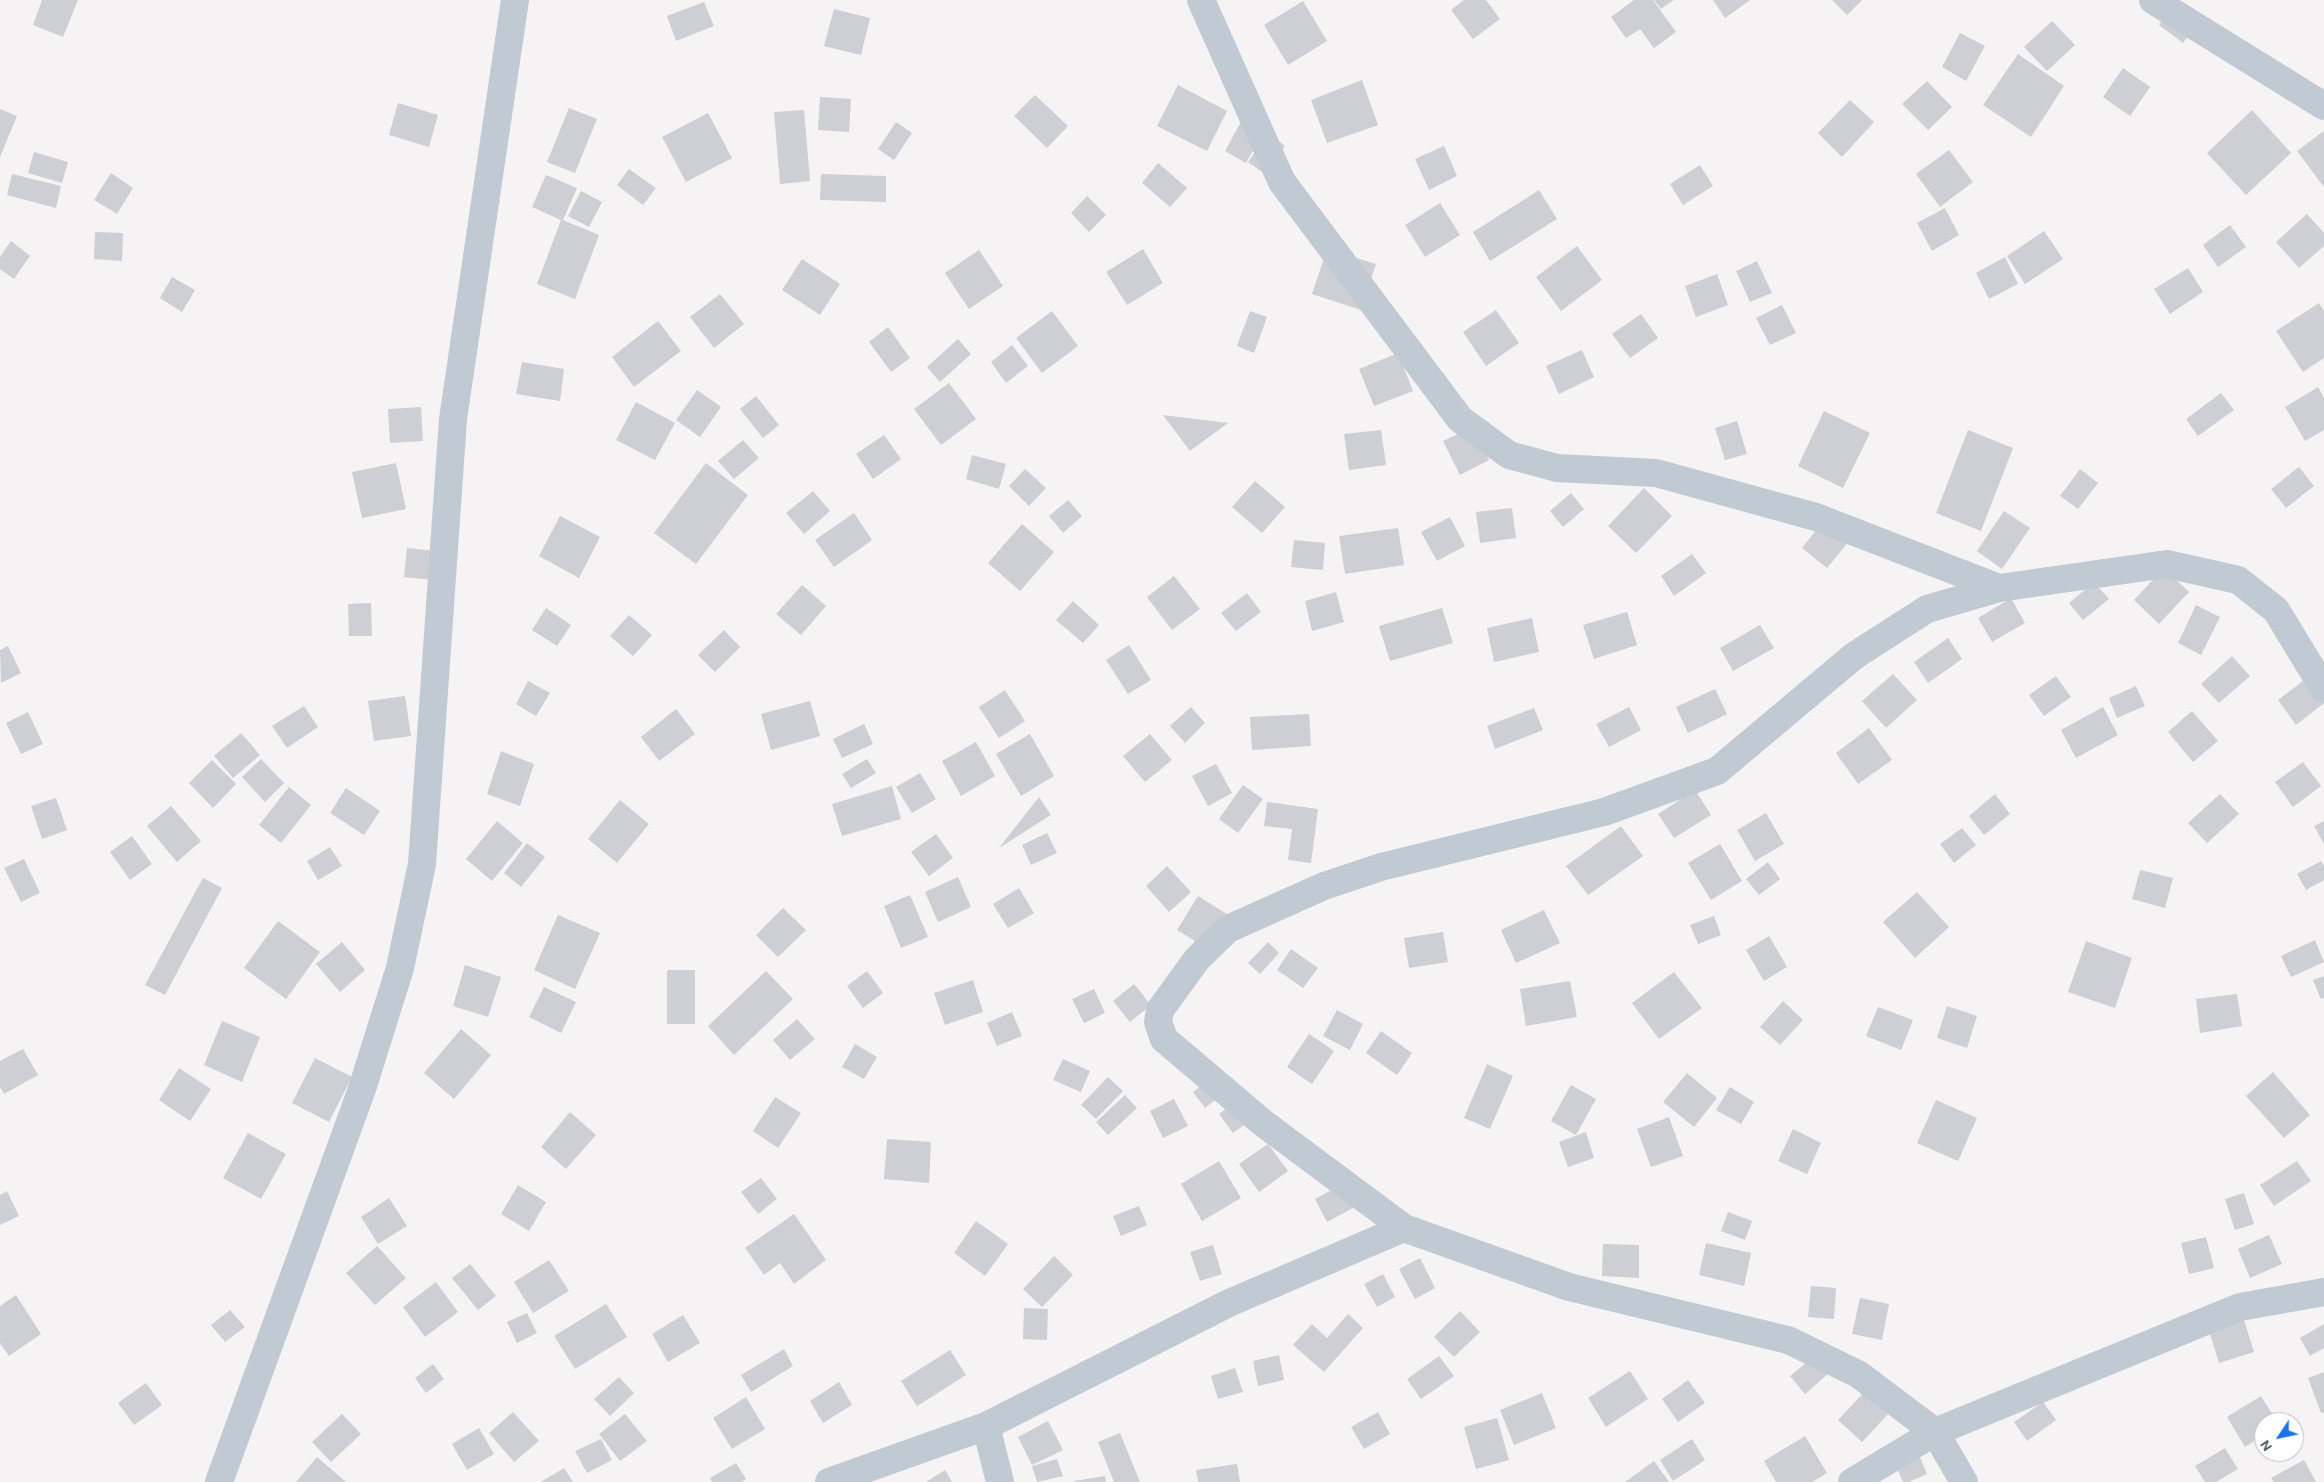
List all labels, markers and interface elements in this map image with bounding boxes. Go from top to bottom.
north arrow [2254,1412,2304,1462]
text: N [2257,1436,2277,1454]

